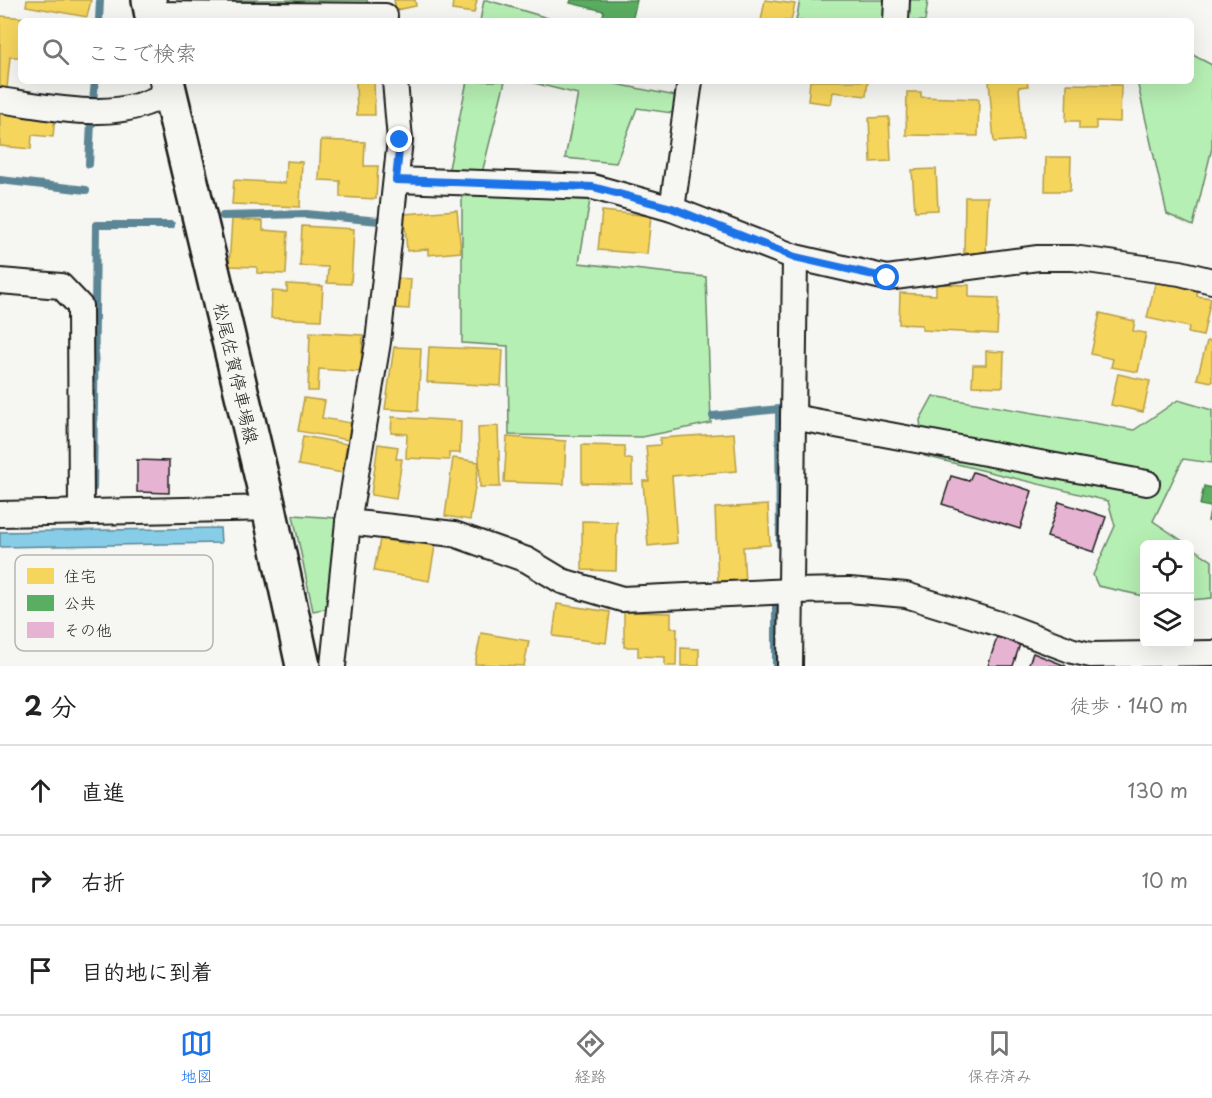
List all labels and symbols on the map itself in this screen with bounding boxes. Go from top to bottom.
route end [386,126,412,152]
route start [873,264,899,290]
street label: 松尾佐賀停車場線 [208,300,266,446]
legend [15,555,213,651]
text: 住宅 [64,563,96,587]
text: 公共 [64,590,96,614]
text: その他 [64,617,112,641]

